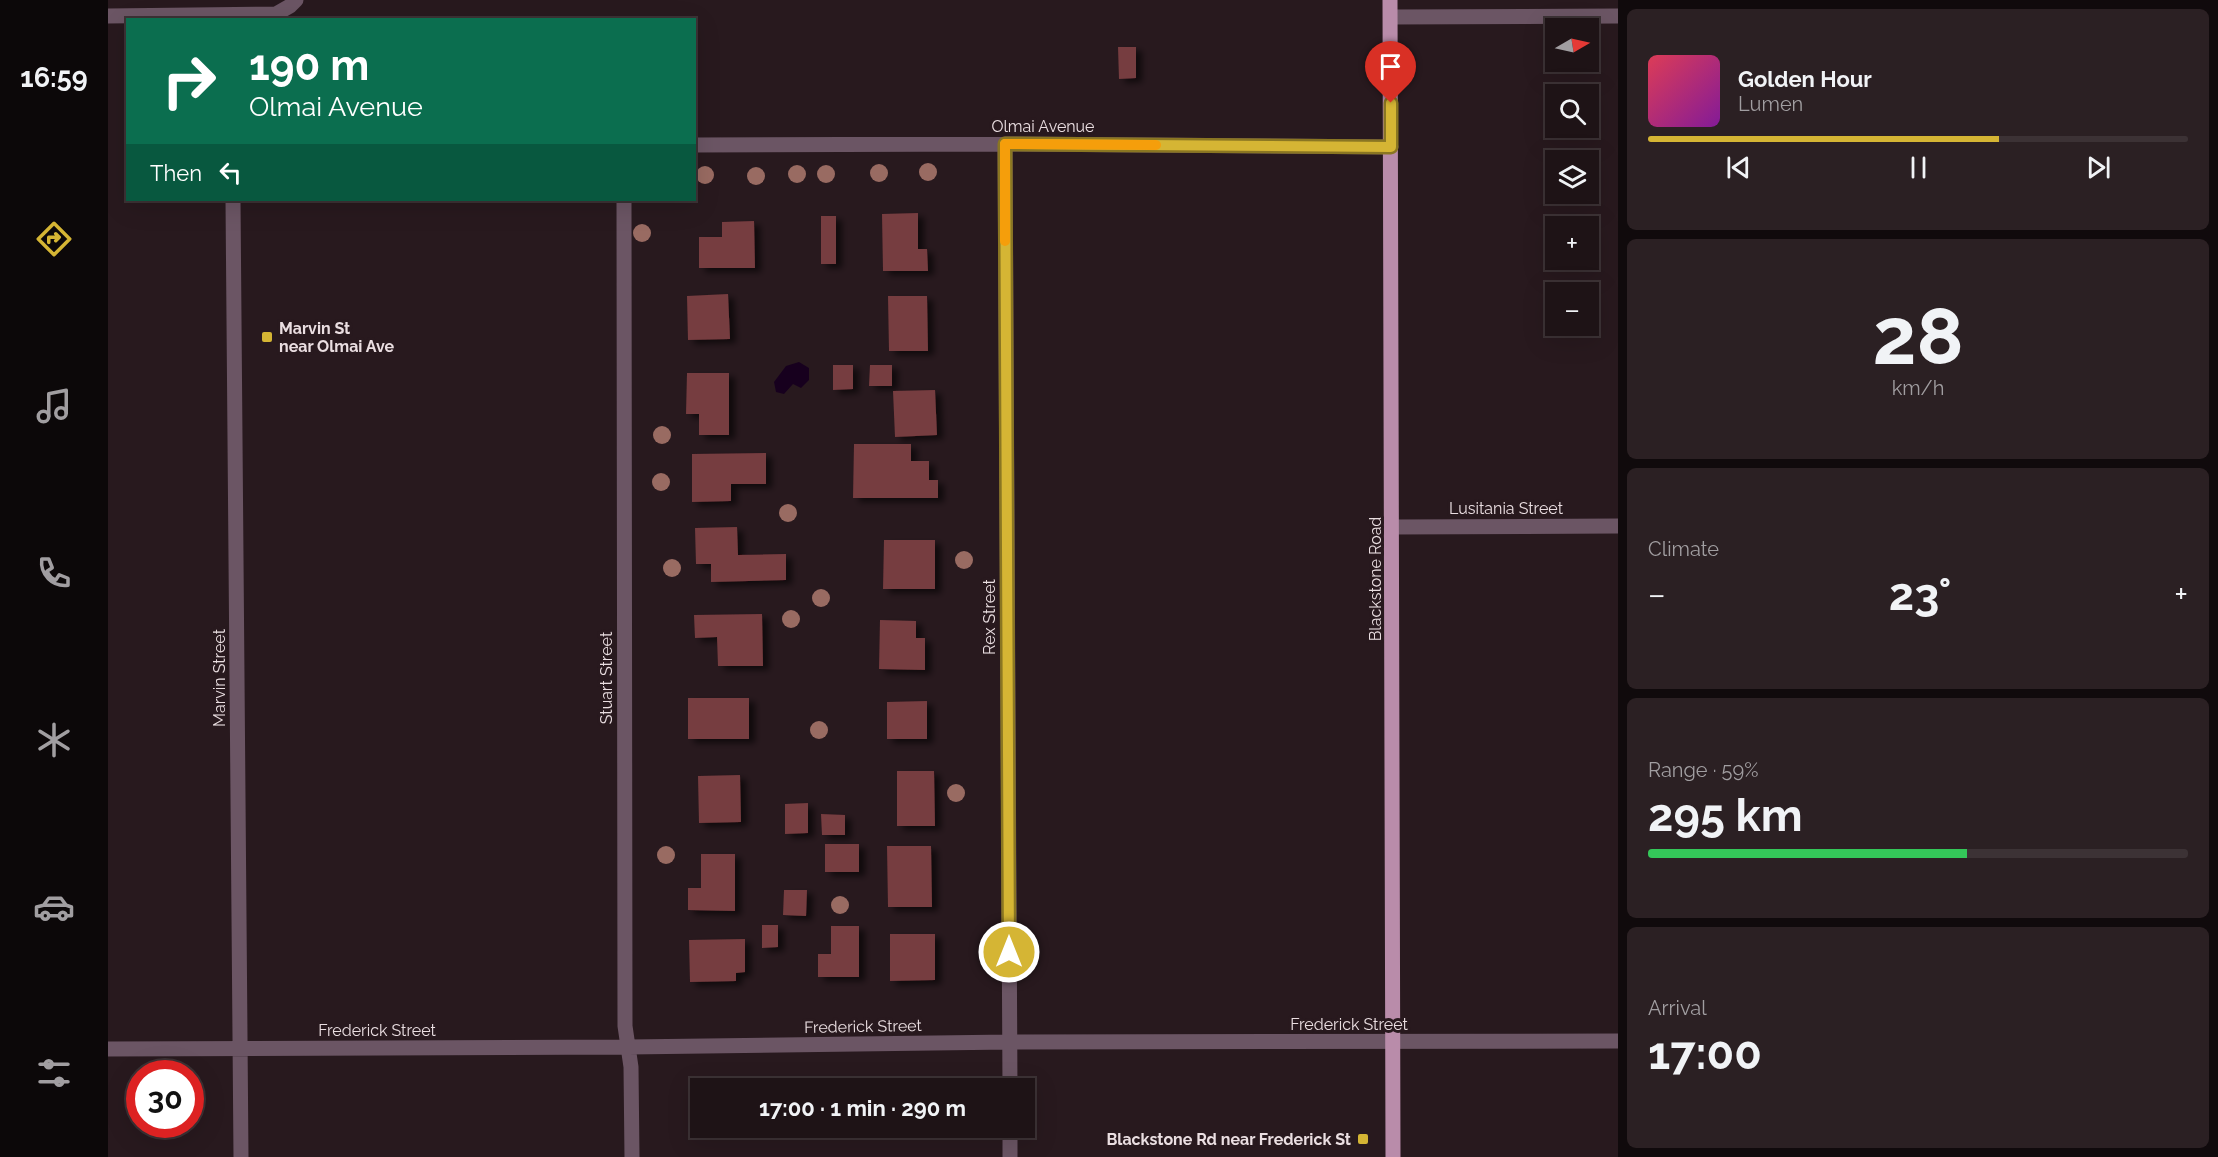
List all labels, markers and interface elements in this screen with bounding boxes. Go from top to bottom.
north arrow [1545,18,1599,72]
map controls [1545,18,1599,336]
text: 190 m [249,41,369,90]
pin [1365,41,1416,103]
icon: right [150,42,228,120]
icon: arrive [1374,50,1407,83]
text: 16:59 [20,62,88,93]
text: Golden Hour [1738,66,1872,92]
button: search [1545,84,1599,138]
text: Olmai Avenue [249,91,423,122]
text: Lumen [1738,92,1803,116]
street label: Olmai Avenue [991,117,1095,136]
button: layers [1545,150,1599,204]
icon: previous [1722,151,1755,184]
icon: pause [1902,151,1935,184]
icon: next [2082,151,2115,184]
icon: left [214,156,247,189]
text: Then [150,160,202,186]
button: + [1545,216,1599,270]
icon: directions [33,218,75,260]
button: − [1545,282,1599,336]
text: 28 [1872,291,1964,382]
place label: Marvin St near Olmai Ave [279,319,395,356]
marker: Marvin St near Olmai Ave [260,330,274,344]
text: km/h [1892,376,1944,400]
icon: music [33,385,75,427]
street label: Lusitania Street [1449,499,1564,518]
street label: Blackstone Road [1366,517,1385,641]
text: Climate [1648,537,1719,561]
icon: phone [33,552,75,594]
text: 23° [1889,568,1951,621]
text: − [1648,575,1666,614]
text: + [2174,575,2188,614]
street label: Rex Street [980,578,999,655]
street label: Marvin Street [210,628,229,727]
street label: Stuart Street [597,631,616,724]
icon: climate [33,719,75,761]
text: Range · 59% [1648,758,1758,782]
text: 295 km [1648,789,1803,842]
icon: car [33,886,75,928]
position arrow [977,920,1041,984]
text: Arrival [1648,996,1707,1020]
street label: Frederick Street [1290,1015,1408,1034]
street label: Frederick Street [804,1016,923,1037]
street label: Frederick Street [318,1021,436,1040]
text: 17:00 [1648,1027,1762,1080]
icon: filters [33,1052,75,1094]
speed limit sign: 30 [126,1060,204,1138]
text: 17:00 · 1 min · 290 m [759,1095,966,1121]
place label: Blackstone Rd near Frederick St [1106,1130,1351,1149]
marker: Blackstone Rd near Frederick St [1356,1132,1370,1146]

